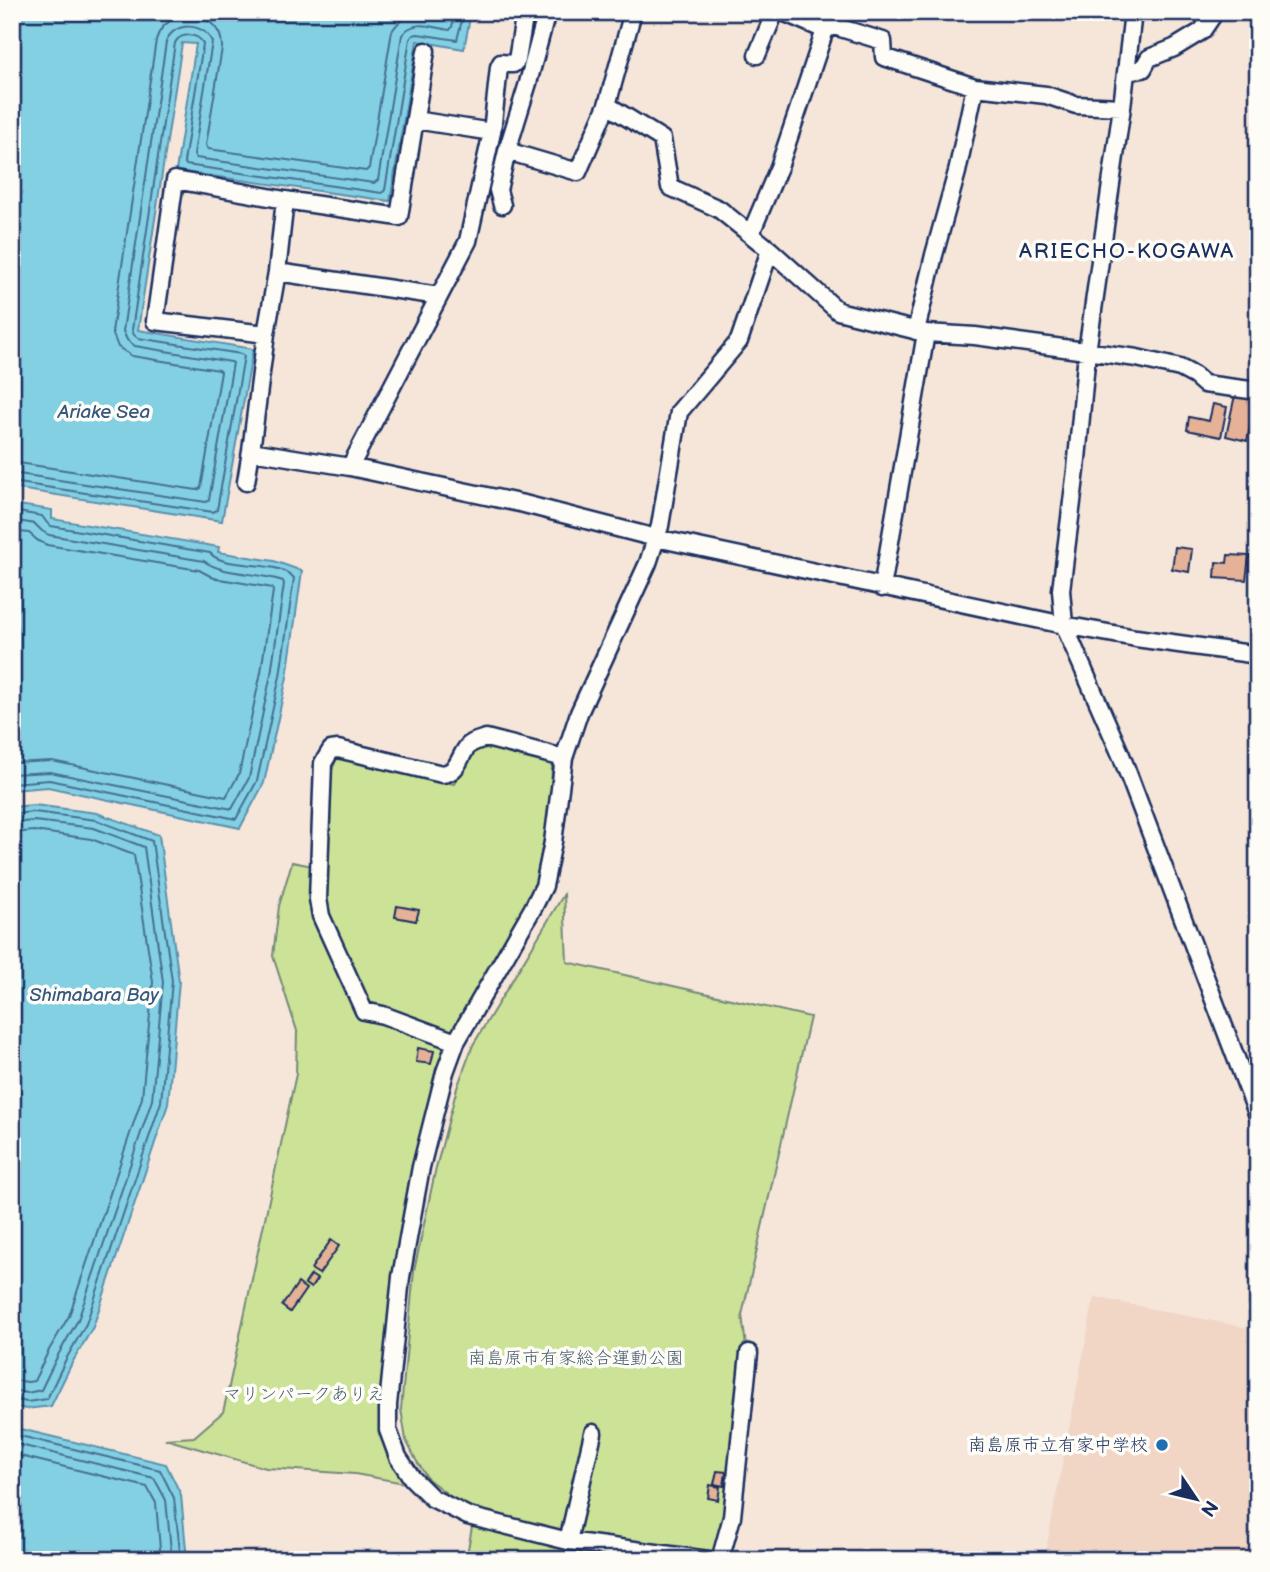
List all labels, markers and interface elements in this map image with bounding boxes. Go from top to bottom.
district label: ARIECHO-KOGAWA [1019,239,1235,264]
water label: Ariake Sea [57,401,150,424]
water label: Shimabara Bay [29,984,159,1007]
park label: 南島原市有家総合運動公園 [468,1348,684,1369]
park label: マリンパークありえ [223,1384,385,1405]
place label: 南島原市立有家中学校 [968,1435,1148,1456]
marker: 南島原市立有家中学校 [1154,1437,1170,1453]
north arrow [1162,1464,1232,1534]
text: N [1195,1495,1222,1520]

